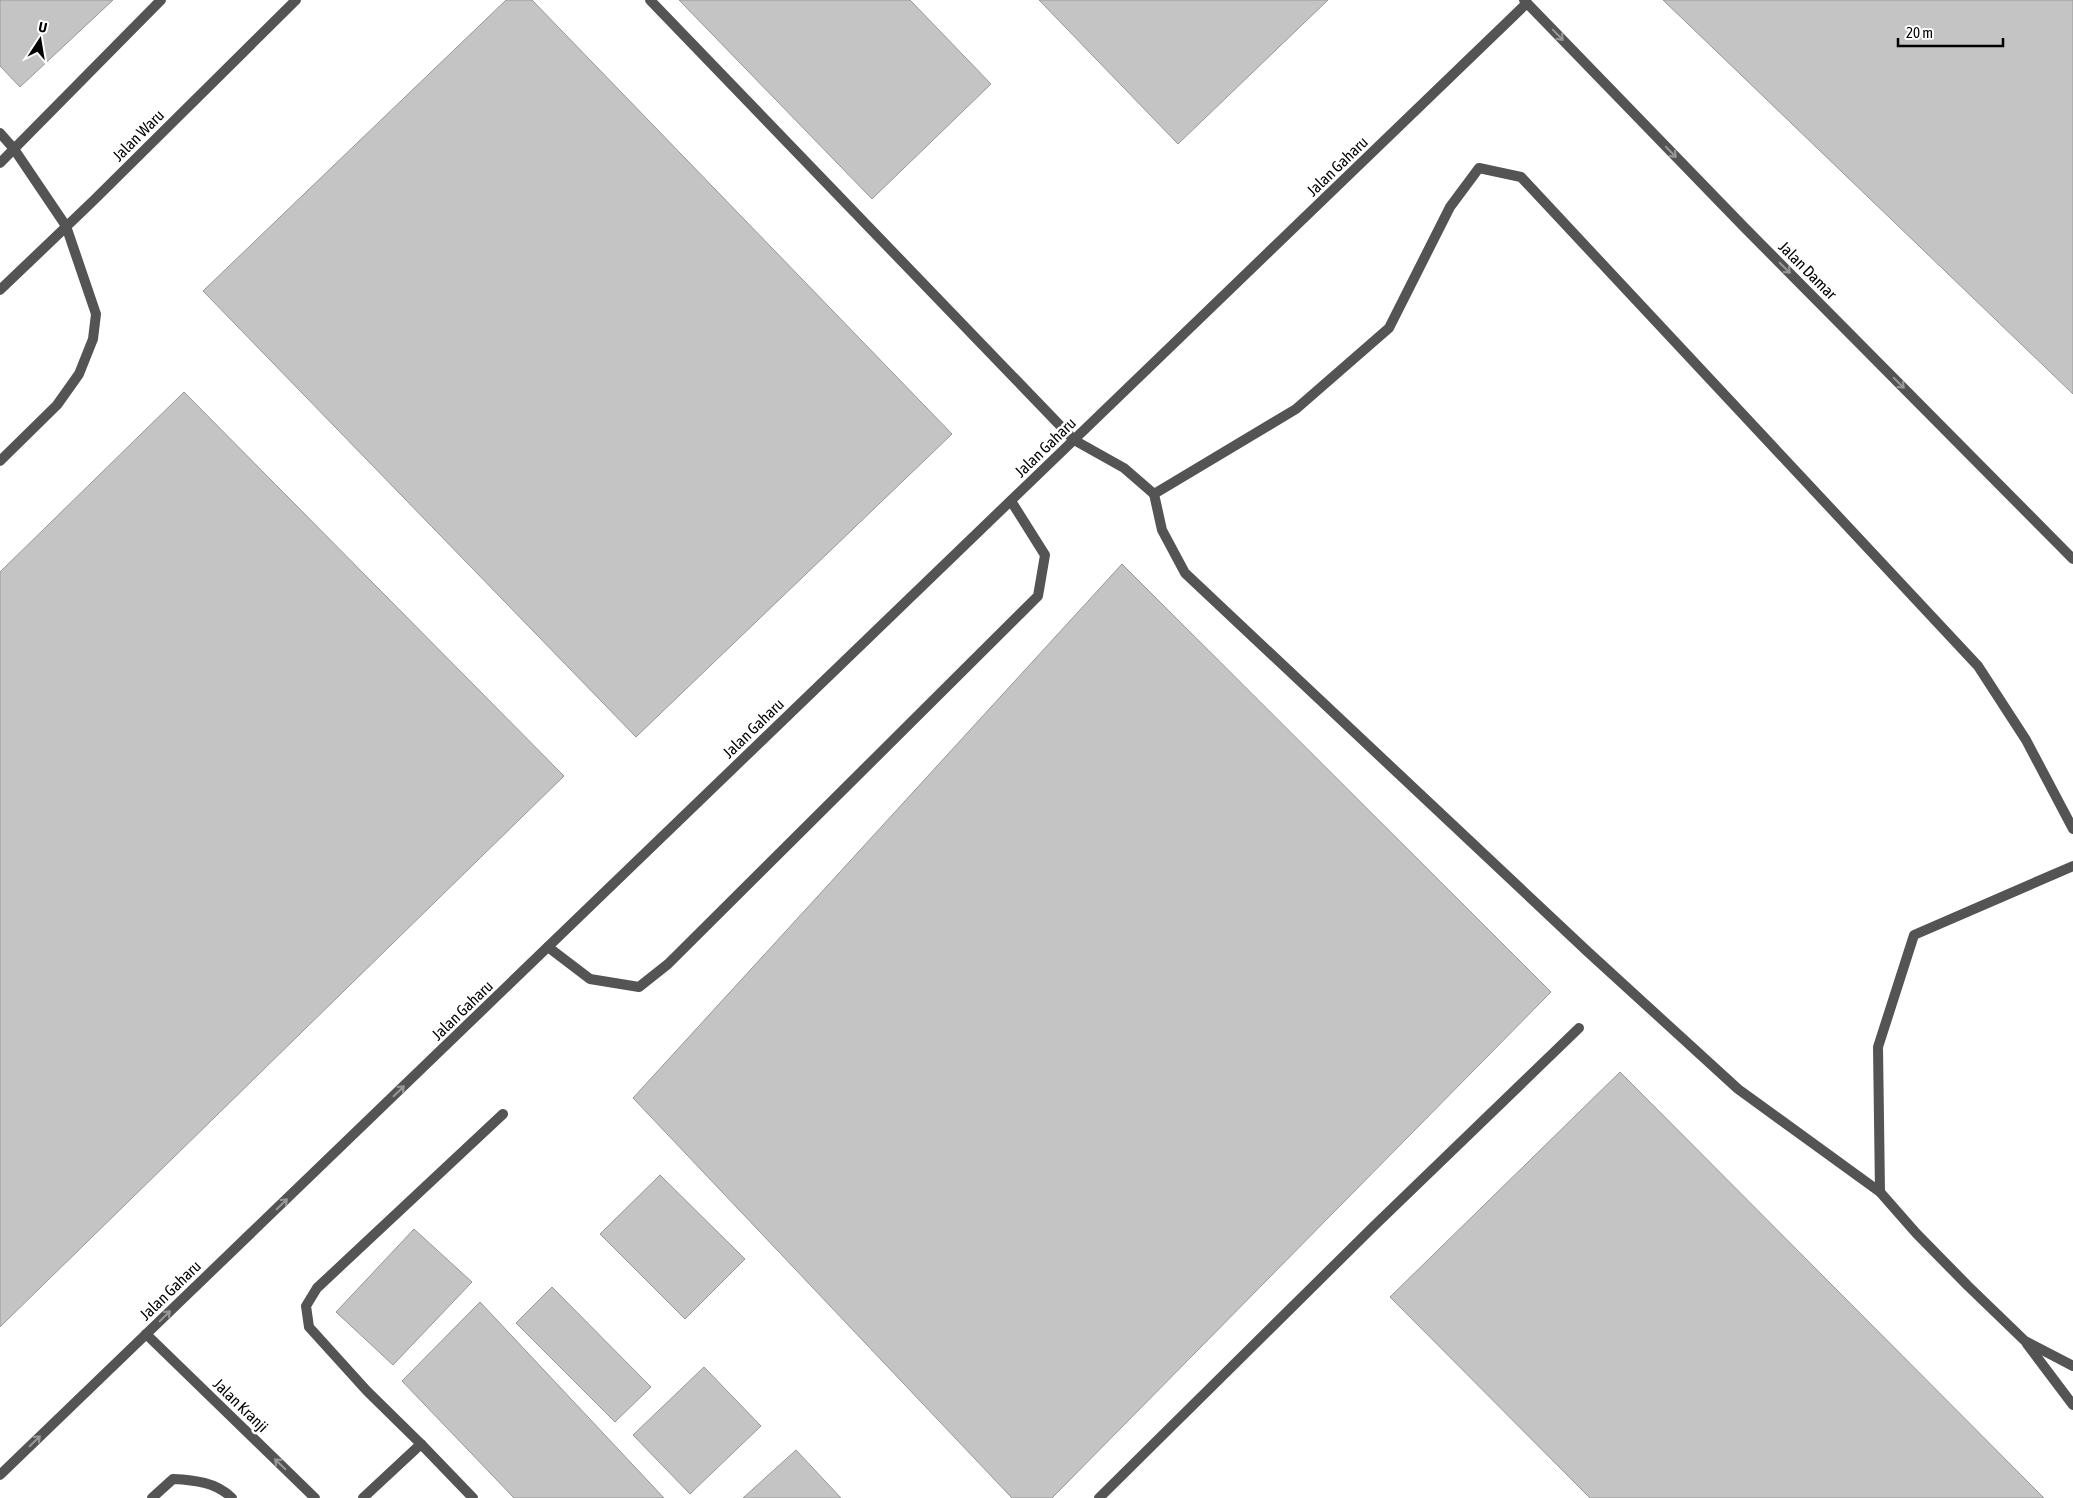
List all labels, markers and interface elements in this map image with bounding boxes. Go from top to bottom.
north arrow [15,15,65,65]
scale bar [1898,15,2003,47]
text: U [37,19,48,36]
text: 20 m [1906,24,1933,41]
one-way arrow [1552,29,1564,41]
street label: Jalan Waru [109,106,167,164]
street label: Jalan Gaharu [1303,133,1371,199]
one-way arrow [1665,145,1677,158]
street label: Jalan Damar [1775,237,1841,303]
one-way arrow [1778,262,1791,274]
one-way arrow [1893,377,1905,390]
street label: Jalan Gaharu [1011,414,1079,480]
street label: Jalan Gaharu [719,695,787,761]
street label: Jalan Gaharu [428,977,496,1043]
one-way arrow [392,1085,405,1097]
one-way arrow [275,1198,288,1210]
street label: Jalan Gaharu [136,1257,204,1323]
one-way arrow [158,1310,171,1322]
street label: Jalan Kranji [209,1375,272,1436]
one-way arrow [29,1435,41,1447]
one-way arrow [274,1458,286,1470]

